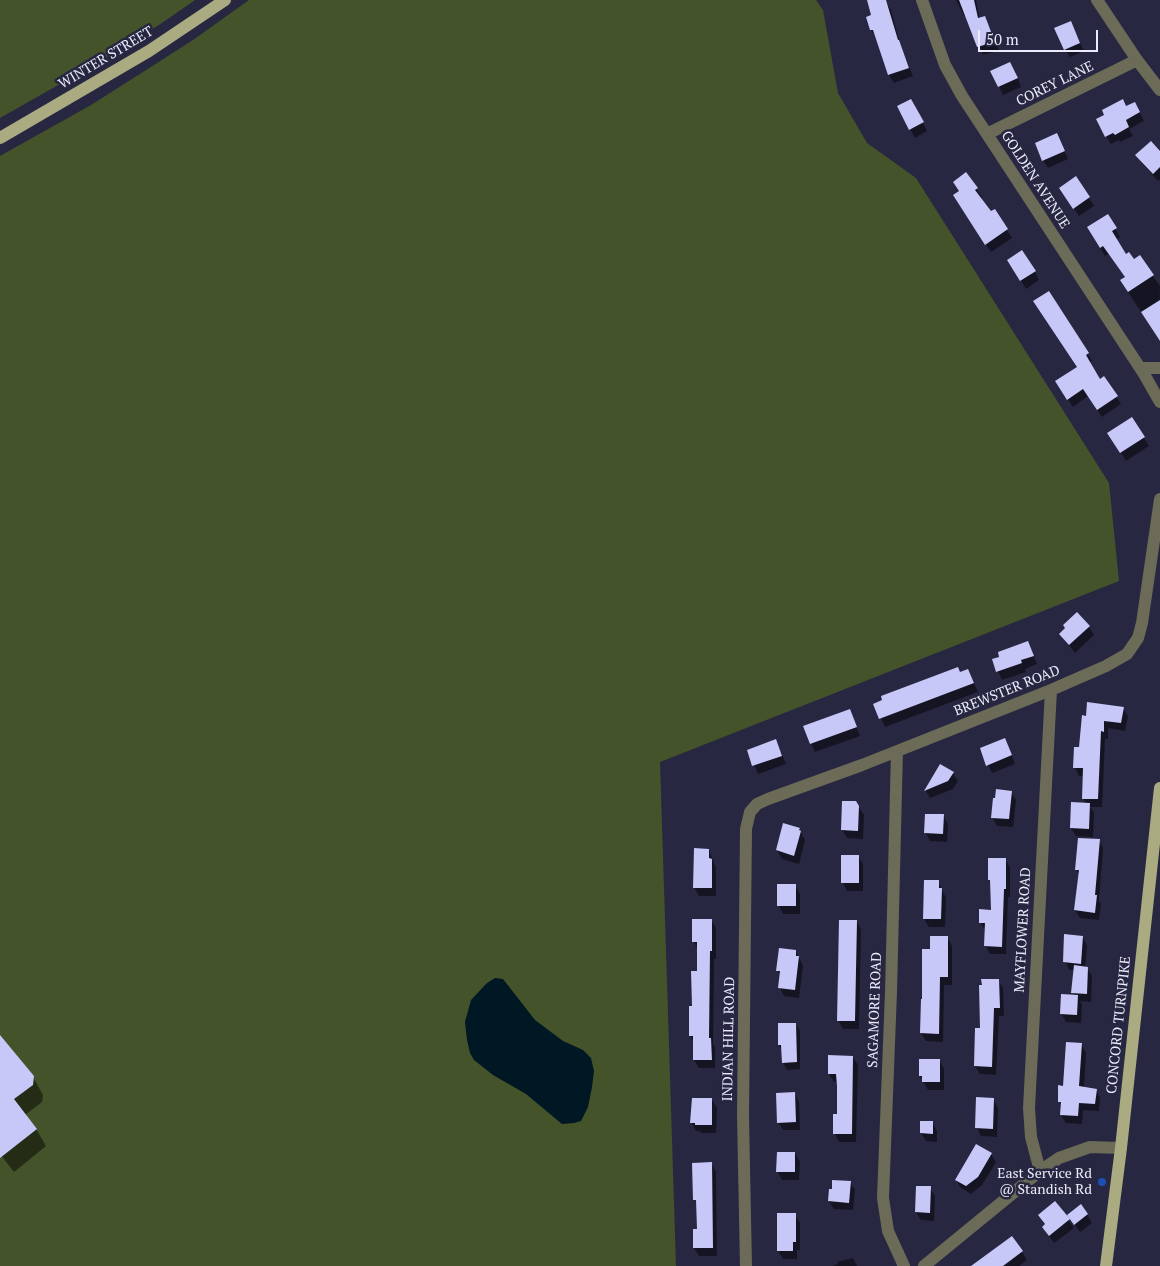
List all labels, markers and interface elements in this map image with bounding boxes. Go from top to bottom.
scale bar [980,20,1100,52]
street label: WINTER STREET [56,23,156,93]
text: 50 m [986,29,1019,49]
street label: COREY LANE [1013,58,1097,110]
street label: GOLDEN AVENUE [997,128,1073,232]
street label: BREWSTER ROAD [951,662,1063,720]
street label: MAYFLOWER ROAD [1011,867,1035,993]
street label: SAGAMORE ROAD [865,952,885,1068]
street label: CONCORD TURNPIKE [1103,955,1135,1095]
street label: INDIAN HILL ROAD [720,977,738,1101]
place label: East Service Rd @ Standish Rd [997,1166,1092,1198]
marker: East Service Rd @ Standish Rd [1096,1176,1108,1188]

